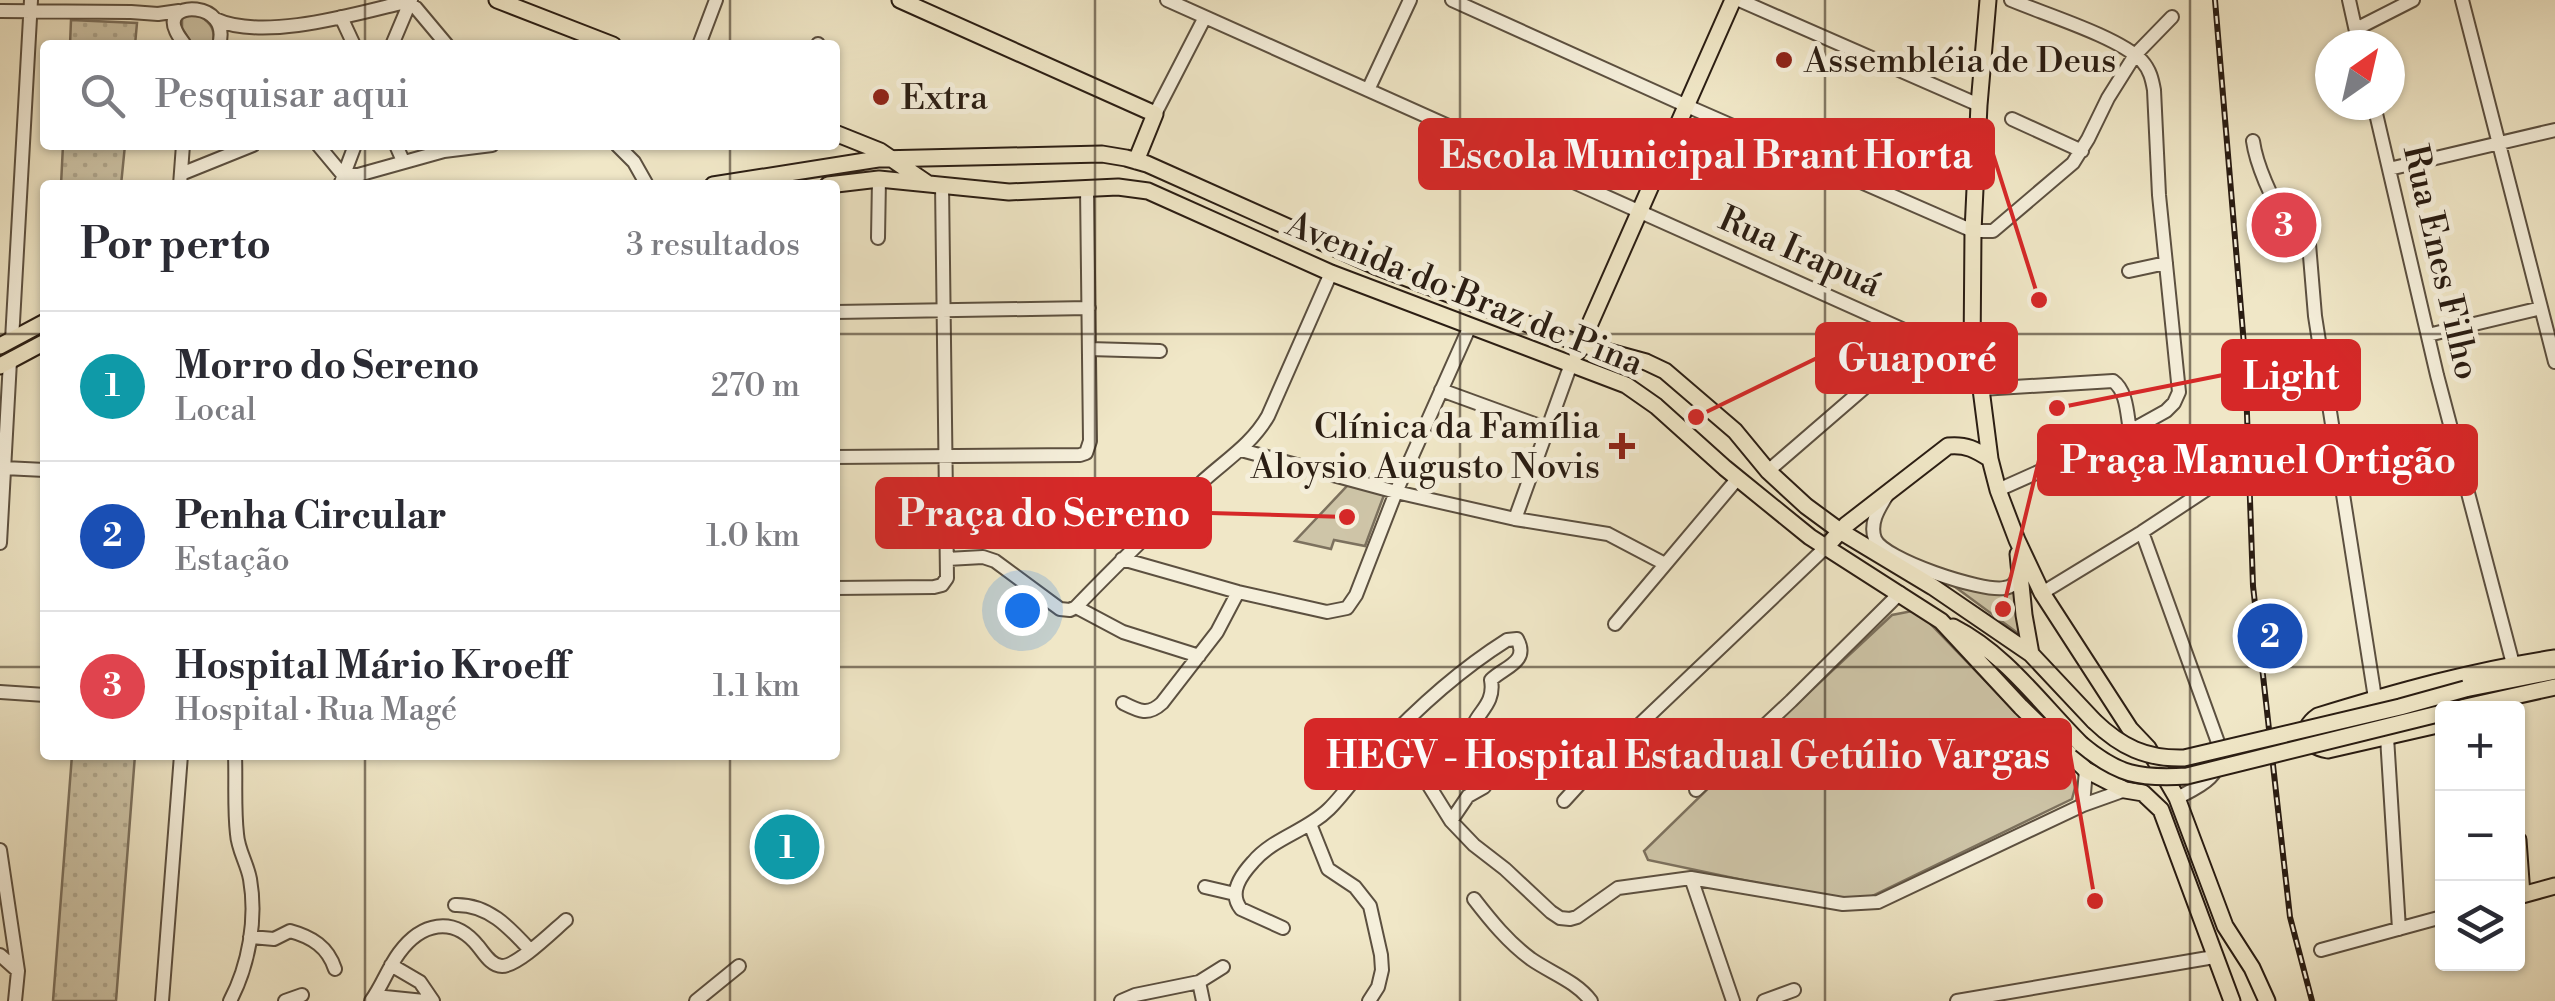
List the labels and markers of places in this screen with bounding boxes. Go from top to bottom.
place label: Assembléia de Deus [1803,40,2116,83]
marker: Assembléia de Deus [1773,49,1795,71]
place label: Extra [901,77,988,120]
marker: Extra [870,86,892,108]
callout: Escola Municipal Brant Horta [1420,120,1993,188]
pin: 3 [2252,188,2316,262]
callout: Guaporé [1817,324,2016,392]
callout: Light [2223,341,2359,409]
place label: Clínica da Família Aloysio Augusto Novis [1250,406,1600,489]
callout: Praça Manuel Ortigão [2039,426,2476,494]
marker: Clínica da Família Aloysio Augusto Novis [1609,433,1635,459]
callout: Praça do Sereno [877,479,1210,547]
pin: 2 [2238,598,2302,674]
callout: HEGV - Hospital Estadual Getúlio Vargas [1306,720,2070,788]
pin: 1 [754,810,820,884]

